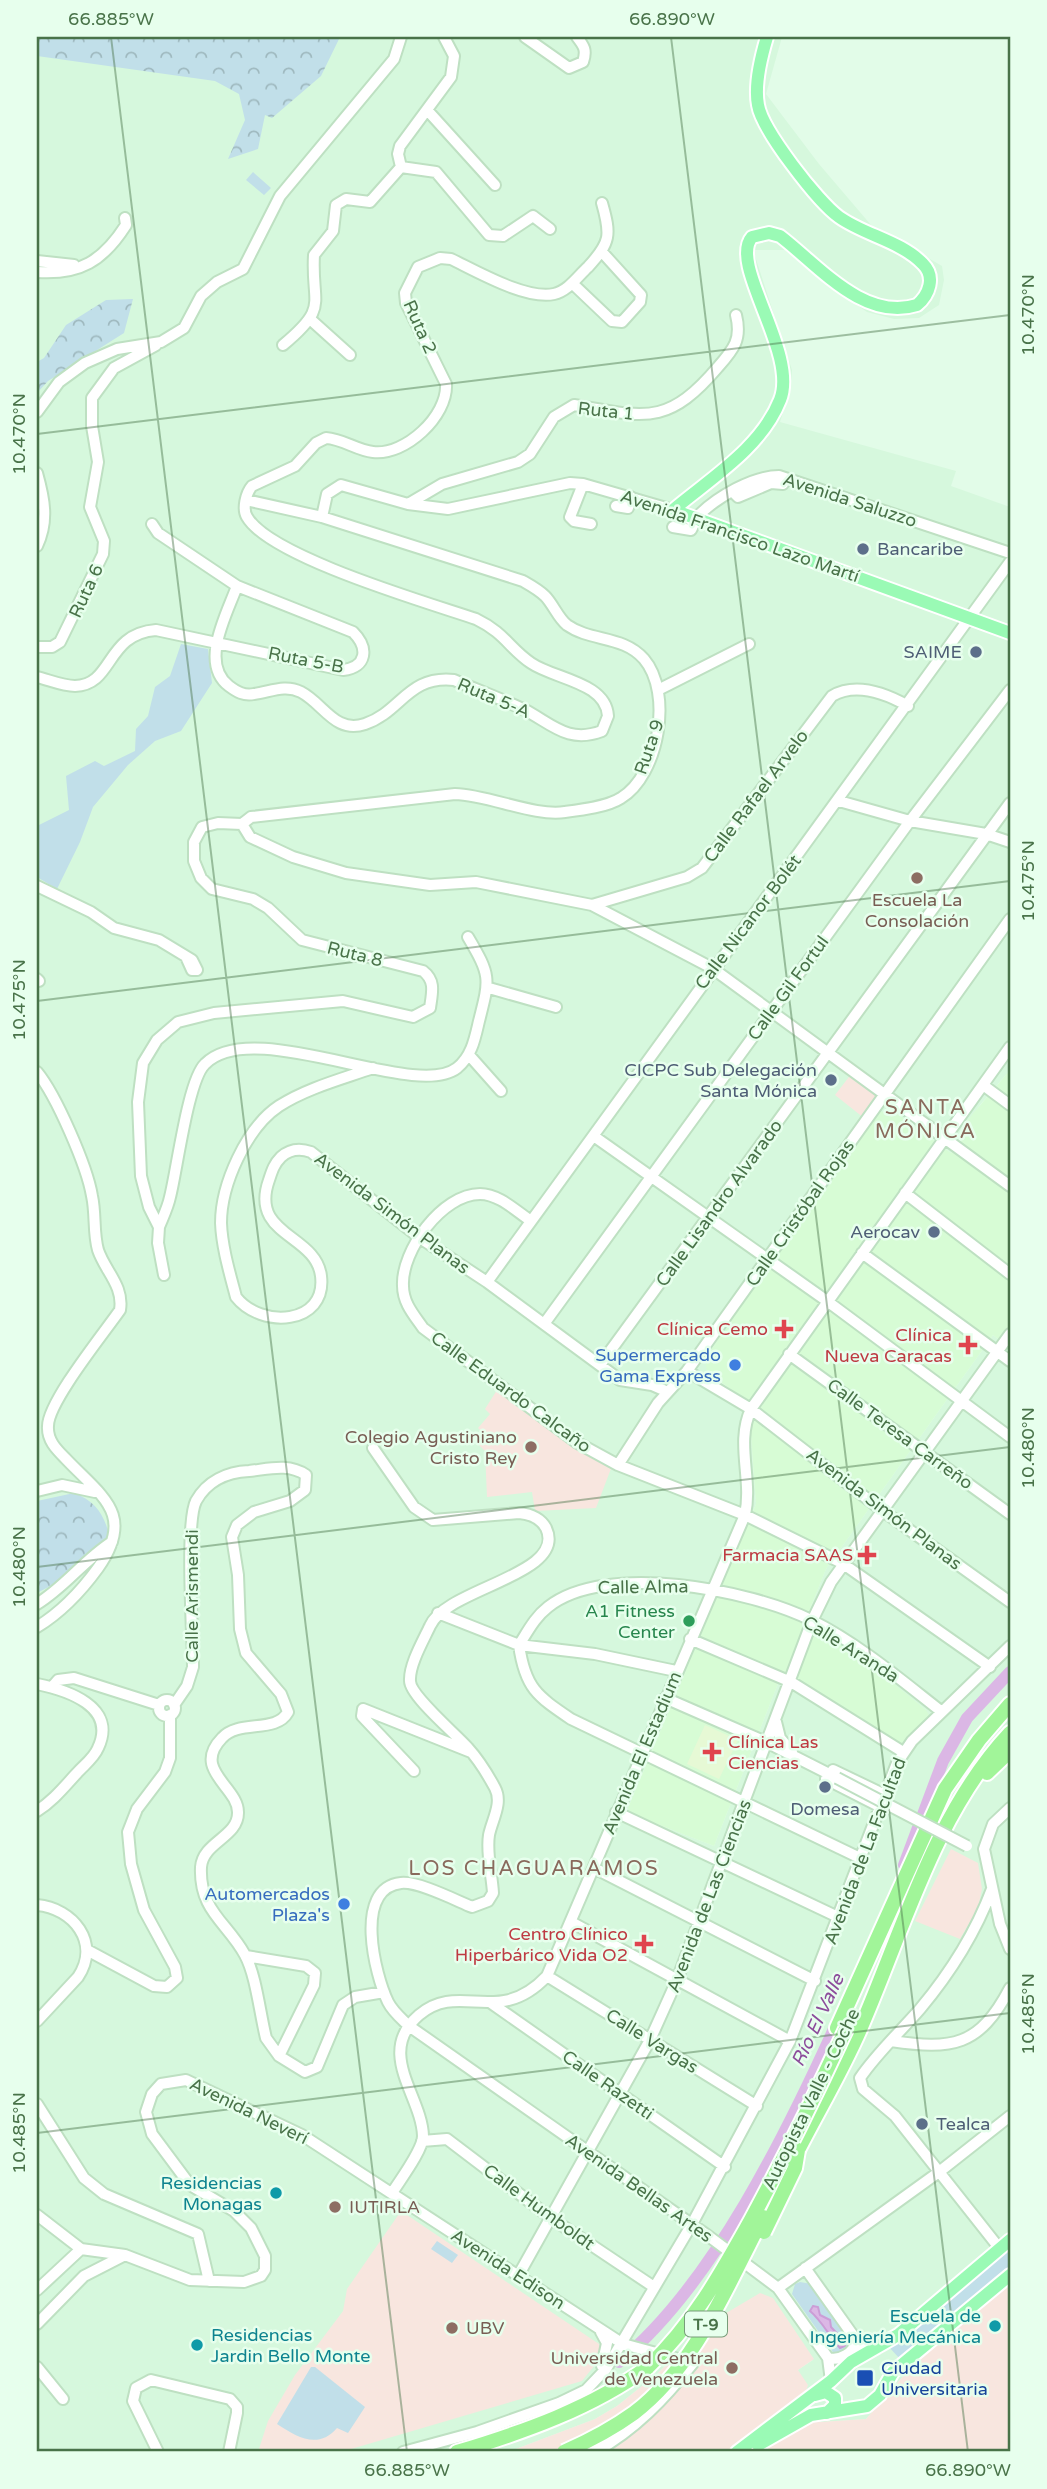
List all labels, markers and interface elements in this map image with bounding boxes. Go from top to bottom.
text: 66.885°W [68,8,154,30]
text: 66.890°W [629,8,715,30]
text: 10.470°N [1017,274,1039,356]
street label: Ruta 2 [398,297,442,357]
text: 10.470°N [8,393,30,475]
street label: Ruta 1 [577,397,635,425]
street label: Avenida Saluzzo [780,468,920,532]
street label: Avenida Francisco Lazo Martí [618,485,863,587]
place label: Bancaribe [877,538,963,560]
marker: Bancaribe [855,541,871,557]
street label: Ruta 6 [64,561,108,621]
place label: SAIME [903,641,962,663]
street label: Ruta 5-B [266,642,346,678]
marker: SAIME [968,644,984,660]
street label: Ruta 5-A [454,673,534,723]
street label: Ruta 9 [629,717,669,777]
street label: Calle Rafael Arvelo [699,725,813,867]
text: 10.475°N [1017,840,1039,922]
street label: Calle Nicanor Bolét [690,850,806,994]
marker: Escuela La Consolación [909,870,925,886]
place label: Escuela La Consolación [865,889,969,932]
street label: Calle Gil Fortul [743,931,833,1045]
street label: Ruta 8 [325,936,385,972]
text: 10.475°N [8,959,30,1041]
place label: CICPC Sub Delegación Santa Mónica [624,1059,817,1102]
marker: CICPC Sub Delegación Santa Mónica [823,1072,839,1088]
district label: SANTA MÓNICA [875,1095,977,1144]
street label: Calle Lisandro Alvarado [651,1115,787,1291]
street label: Calle Cristóbal Rojas [741,1135,859,1291]
street label: Avenida Simón Planas [310,1147,474,1279]
place label: Aerocav [850,1221,920,1243]
marker: Aerocav [926,1224,942,1240]
place label: Clínica Cemo [657,1318,768,1340]
marker: Clínica Cemo [774,1319,794,1339]
place label: Clínica Nueva Caracas [825,1324,952,1367]
street label: Calle Eduardo Calcaño [427,1327,595,1457]
marker: Clínica Nueva Caracas [958,1335,978,1355]
place label: Supermercado Gama Express [595,1344,721,1387]
marker: Supermercado Gama Express [727,1357,743,1373]
street label: Calle Teresa Carreño [823,1374,977,1494]
text: 10.480°N [1017,1407,1039,1489]
place label: Colegio Agustiniano Cristo Rey [345,1426,517,1469]
marker: Colegio Agustiniano Cristo Rey [523,1439,539,1455]
street label: Avenida Simón Planas [802,1443,966,1575]
text: 10.480°N [8,1526,30,1608]
street label: Calle Arismendi [181,1529,203,1663]
place label: Farmacia SAAS [722,1544,853,1566]
marker: Farmacia SAAS [859,1547,875,1563]
street label: Calle Alma [597,1575,689,1599]
place label: A1 Fitness Center [585,1600,675,1643]
street label: Calle Aranda [799,1611,903,1687]
marker: A1 Fitness Center [681,1613,697,1629]
street label: Avenida El Estadium [598,1668,686,1838]
place label: Clínica Las Ciencias [728,1731,818,1774]
marker: Clínica Las Ciencias [702,1742,722,1762]
street label: Avenida de La Facultad [819,1754,911,1948]
marker: Domesa [817,1779,833,1795]
street label: Avenida de Las Ciencias [662,1796,756,1996]
place label: Domesa [790,1798,860,1820]
district label: LOS CHAGUARAMOS [408,1856,660,1881]
place label: Automercados Plaza's [204,1883,330,1926]
marker: Automercados Plaza's [336,1896,352,1912]
place label: Centro Clínico Hiperbárico Vida O2 [455,1923,628,1966]
marker: Centro Clínico Hiperbárico Vida O2 [634,1934,654,1954]
water label: Río El Valle [787,1970,849,2070]
text: 10.485°N [1017,1973,1039,2055]
street label: Calle Vargas [602,2004,702,2078]
street label: Autopista Valle - Coche [757,2005,865,2193]
street label: Calle Razetti [558,2045,658,2125]
street label: Avenida Neverí [186,2073,312,2149]
text: 10.485°N [8,2092,30,2174]
place label: Tealca [936,2113,990,2135]
marker: Tealca [914,2116,930,2132]
street label: Avenida Bellas Artes [561,2129,717,2247]
street label: Calle Humboldt [479,2159,599,2255]
place label: Residencias Monagas [161,2172,262,2215]
marker: Residencias Monagas [268,2185,284,2201]
place label: IUTIRLA [349,2196,420,2218]
marker: IUTIRLA [327,2199,343,2215]
street label: Avenida Edison [447,2224,569,2314]
place label: Escuela de Ingeniería Mecánica [810,2305,981,2348]
road number: T-9 [685,2312,727,2336]
place label: UBV [466,2317,505,2339]
marker: Escuela de Ingeniería Mecánica [987,2318,1003,2334]
marker: UBV [444,2320,460,2336]
place label: Residencias Jardin Bello Monte [211,2324,371,2367]
marker: Residencias Jardin Bello Monte [189,2337,205,2353]
place label: Universidad Central de Venezuela [551,2347,718,2390]
place label: Ciudad Universitaria [881,2357,988,2400]
marker: Universidad Central de Venezuela [724,2360,740,2376]
marker: Ciudad Universitaria [855,2368,875,2388]
text: 66.885°W [364,2459,450,2481]
text: 66.890°W [925,2459,1011,2481]

